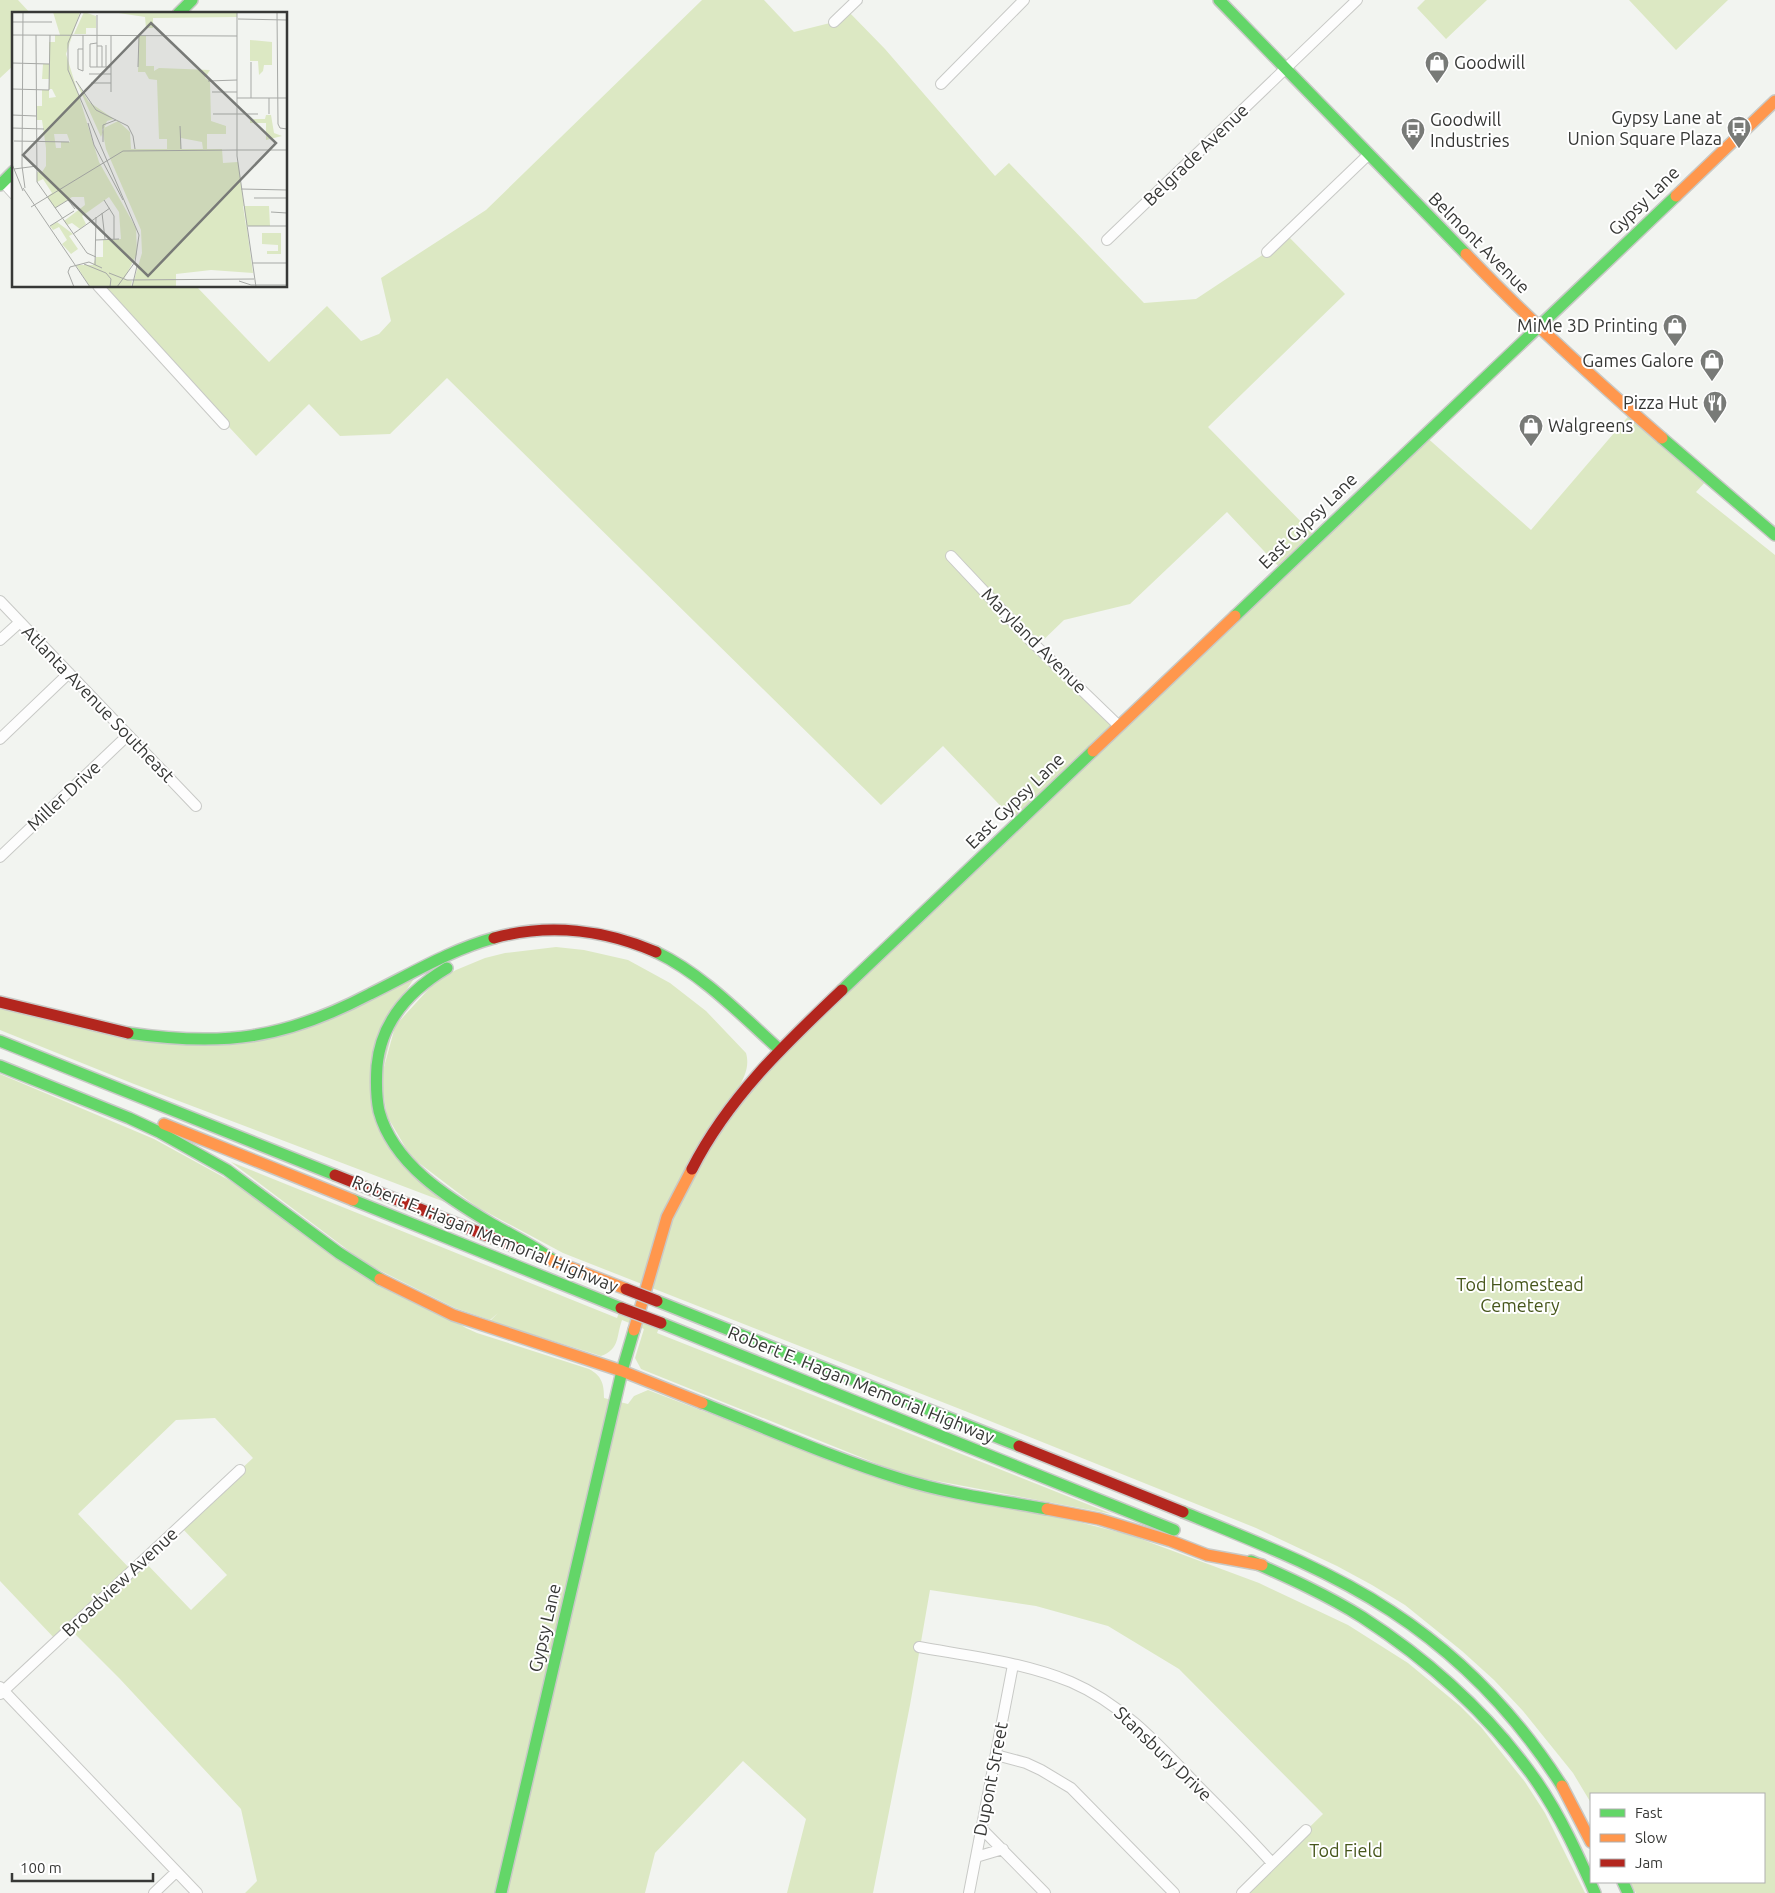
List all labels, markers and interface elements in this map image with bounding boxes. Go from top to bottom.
inset map [12,12,288,288]
shop icon: Goodwill [1424,50,1450,84]
place label: Goodwill [1454,52,1526,72]
street label: Belgrade Avenue [1139,99,1252,209]
place label: Gypsy Lane at Union Square Plaza [1568,107,1722,148]
place label: Goodwill Industries [1430,109,1510,150]
bus stop icon: Gypsy Lane at Union Square Plaza [1726,115,1752,149]
bus stop icon: Goodwill Industries [1400,117,1426,151]
street label: Gypsy Lane [1604,162,1683,239]
street label: Belmont Avenue [1425,188,1534,297]
shop icon: MiMe 3D Printing [1662,313,1688,347]
place label: MiMe 3D Printing [1517,315,1658,335]
shop icon: Games Galore [1699,348,1725,382]
place label: Games Galore [1582,350,1694,370]
restaurant icon: Pizza Hut [1702,390,1728,424]
place label: Pizza Hut [1623,392,1698,412]
shop icon: Walgreens [1518,413,1544,447]
place label: Walgreens [1548,415,1634,435]
street label: East Gypsy Lane [1254,468,1361,572]
street label: Maryland Avenue [978,584,1091,697]
street label: Atlanta Avenue Southeast [19,621,179,786]
street label: East Gypsy Lane [961,748,1068,852]
street label: Miller Drive [23,756,104,834]
street label: Robert E. Hagan Memorial Highway [349,1170,622,1296]
park label: Tod Homestead Cemetery [1456,1274,1584,1315]
street label: Robert E. Hagan Memorial Highway [725,1321,998,1447]
street label: Broadview Avenue [58,1523,181,1640]
street label: Gypsy Lane [524,1582,564,1674]
street label: Stansbury Drive [1111,1702,1216,1805]
street label: Dupont Street [969,1720,1011,1838]
legend [1590,1793,1765,1883]
text: Fast [1635,1804,1663,1821]
text: Slow [1635,1829,1668,1846]
park label: Tod Field [1309,1840,1383,1860]
scale bar [12,1850,154,1882]
text: Jam [1635,1854,1663,1871]
text: 100 m [20,1859,62,1876]

